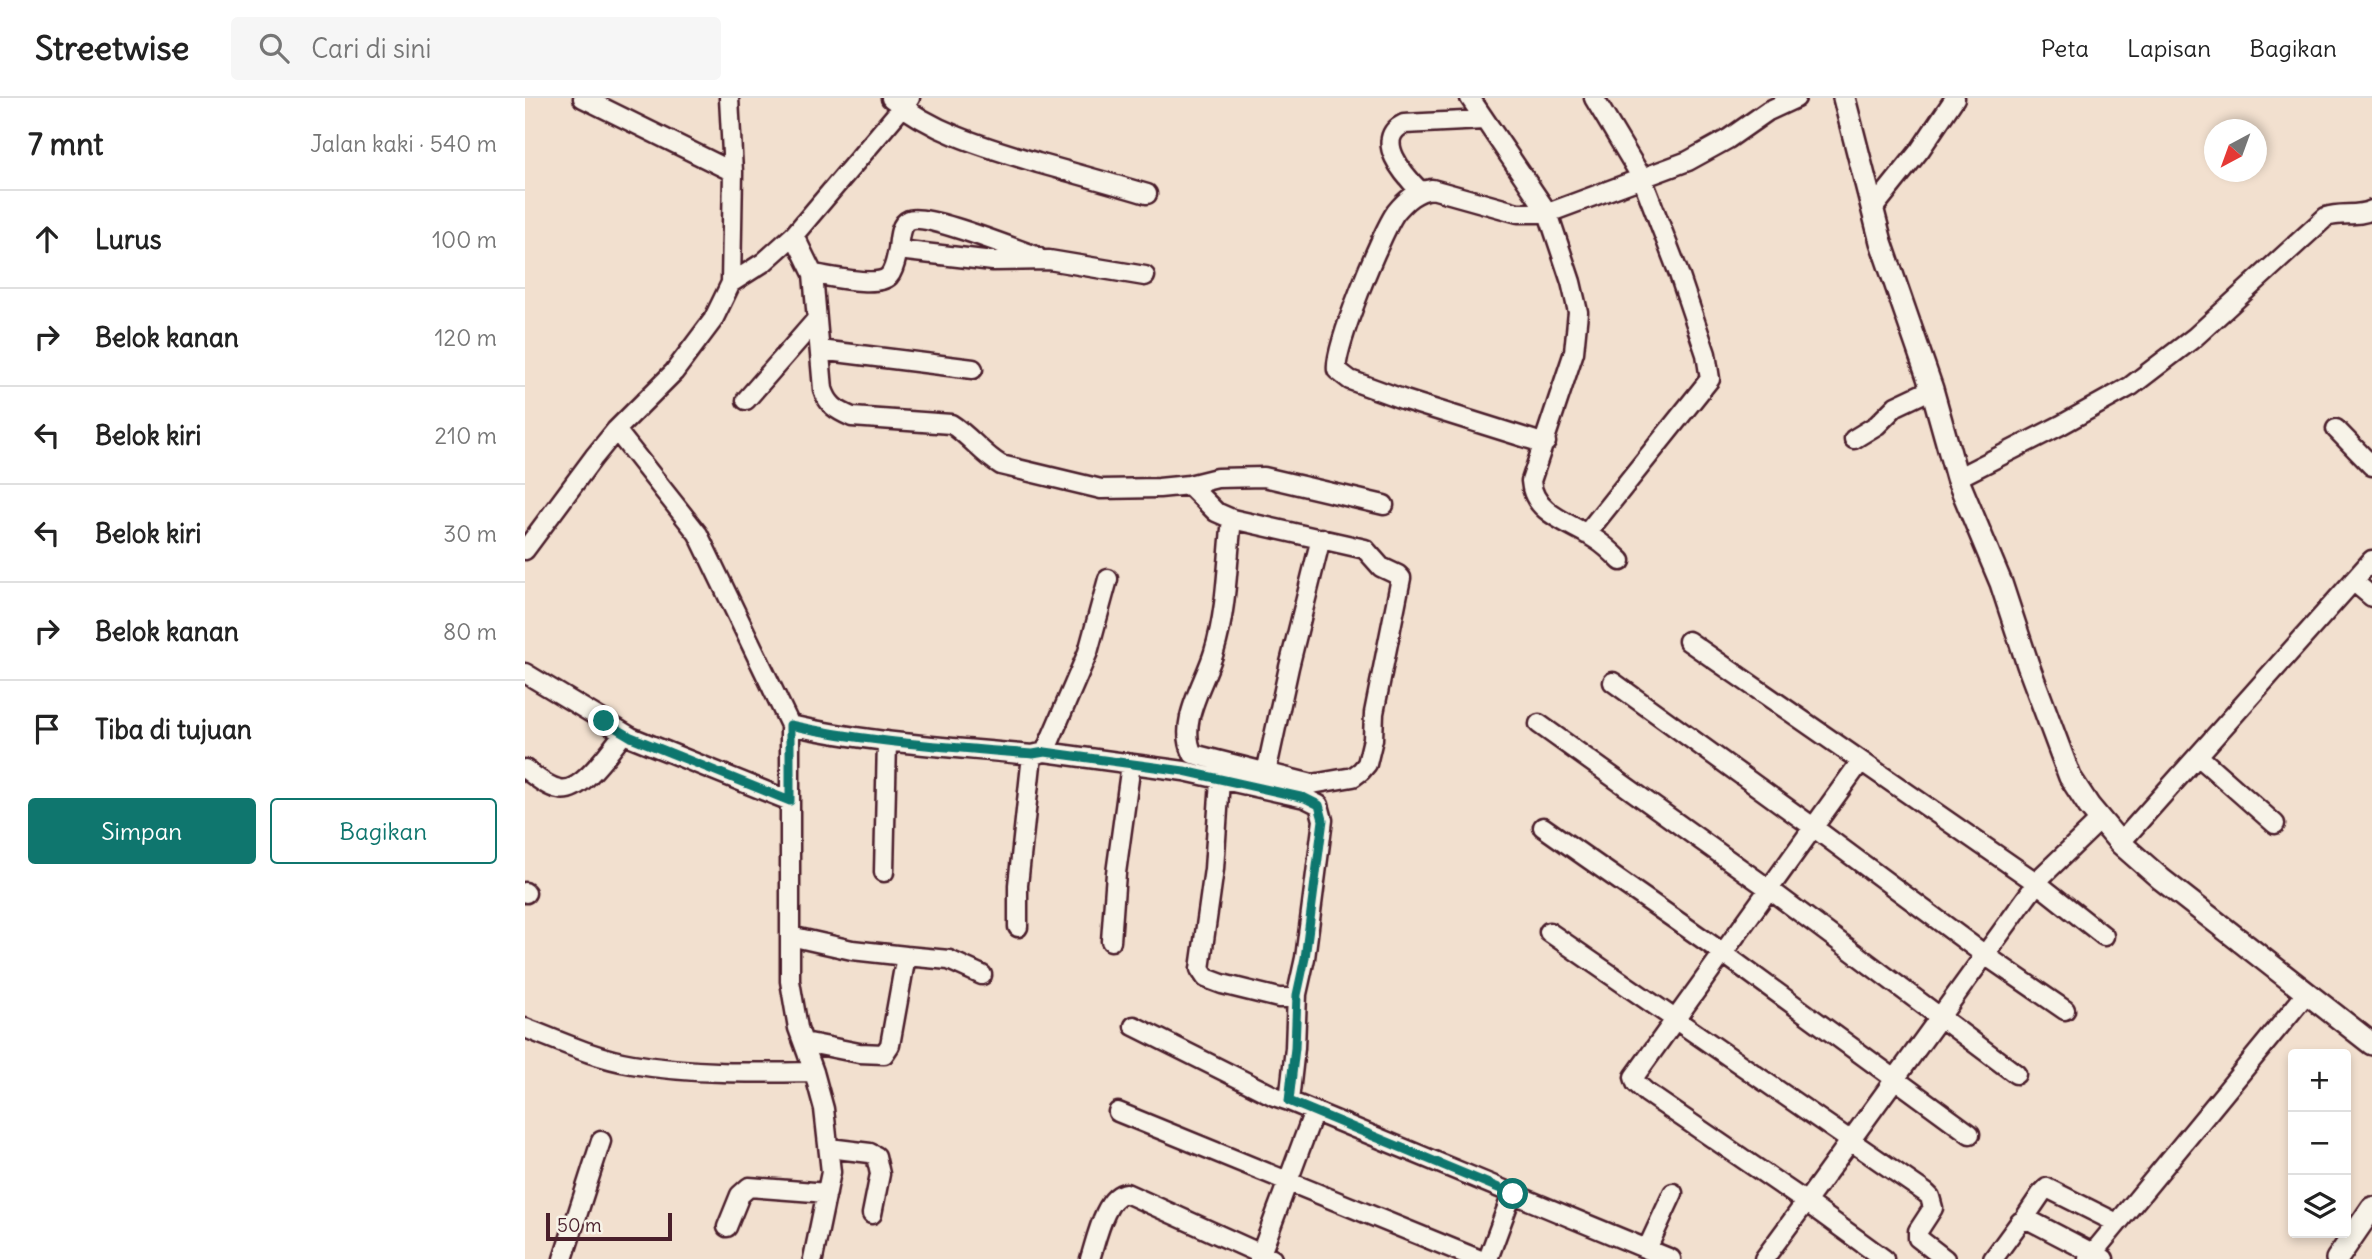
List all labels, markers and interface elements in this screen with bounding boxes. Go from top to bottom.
search box [231,17,721,80]
text: Streetwise [35,27,189,69]
icon: search [255,29,293,67]
text: Cari di sini [311,32,431,65]
text: Peta [2041,33,2089,63]
text: Lapisan [2127,33,2211,63]
text: Bagikan [2249,33,2337,63]
north arrow [2204,119,2267,182]
text: 7 mnt [28,125,103,163]
text: Jalan kaki · 540 m [310,129,497,158]
icon: ahead [28,220,66,258]
text: Lurus [95,223,162,256]
text: 100 m [432,225,497,254]
icon: right [28,318,66,356]
text: Belok kanan [95,321,239,354]
text: 120 m [434,323,497,352]
icon: left [28,416,66,454]
text: Belok kiri [95,419,201,452]
text: 210 m [434,421,497,450]
icon: left [28,514,66,552]
text: Belok kiri [95,517,201,550]
text: 30 m [443,519,497,548]
icon: right [28,612,66,650]
text: Belok kanan [95,615,239,648]
text: 80 m [443,617,497,646]
route end [588,705,619,736]
icon: arrive [28,710,66,748]
text: Tiba di tujuan [95,713,252,746]
button: Simpan [28,798,256,864]
button: Bagikan [270,798,497,864]
map controls [2288,1049,2351,1238]
button: + [2288,1049,2351,1112]
button: − [2288,1112,2351,1175]
button: layers [2288,1175,2351,1238]
route start [1497,1178,1528,1209]
scale bar [546,1210,672,1242]
text: 50 m [557,1213,602,1237]

